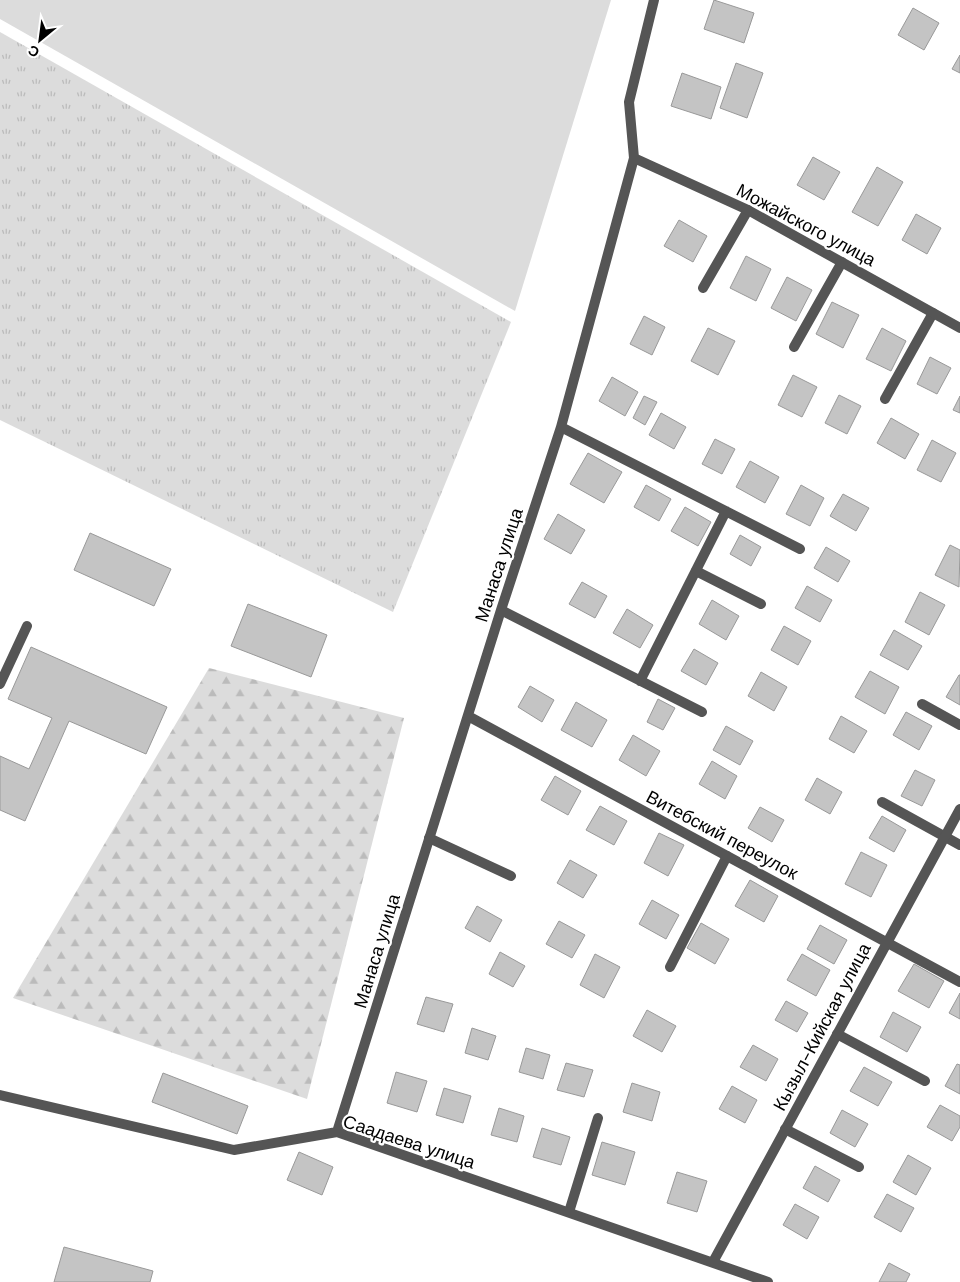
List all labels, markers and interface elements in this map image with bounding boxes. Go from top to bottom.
north arrow [15,15,65,65]
text: С [25,41,42,62]
street label: Можайского улица [732,178,881,272]
street label: Манаса улица [469,504,529,625]
street label: Витебский переулок [642,785,802,885]
street label: Манаса улица [348,890,406,1011]
street label: Кызыл-Кийская улица [768,938,877,1115]
street label: Саадаева улица [340,1109,479,1175]

